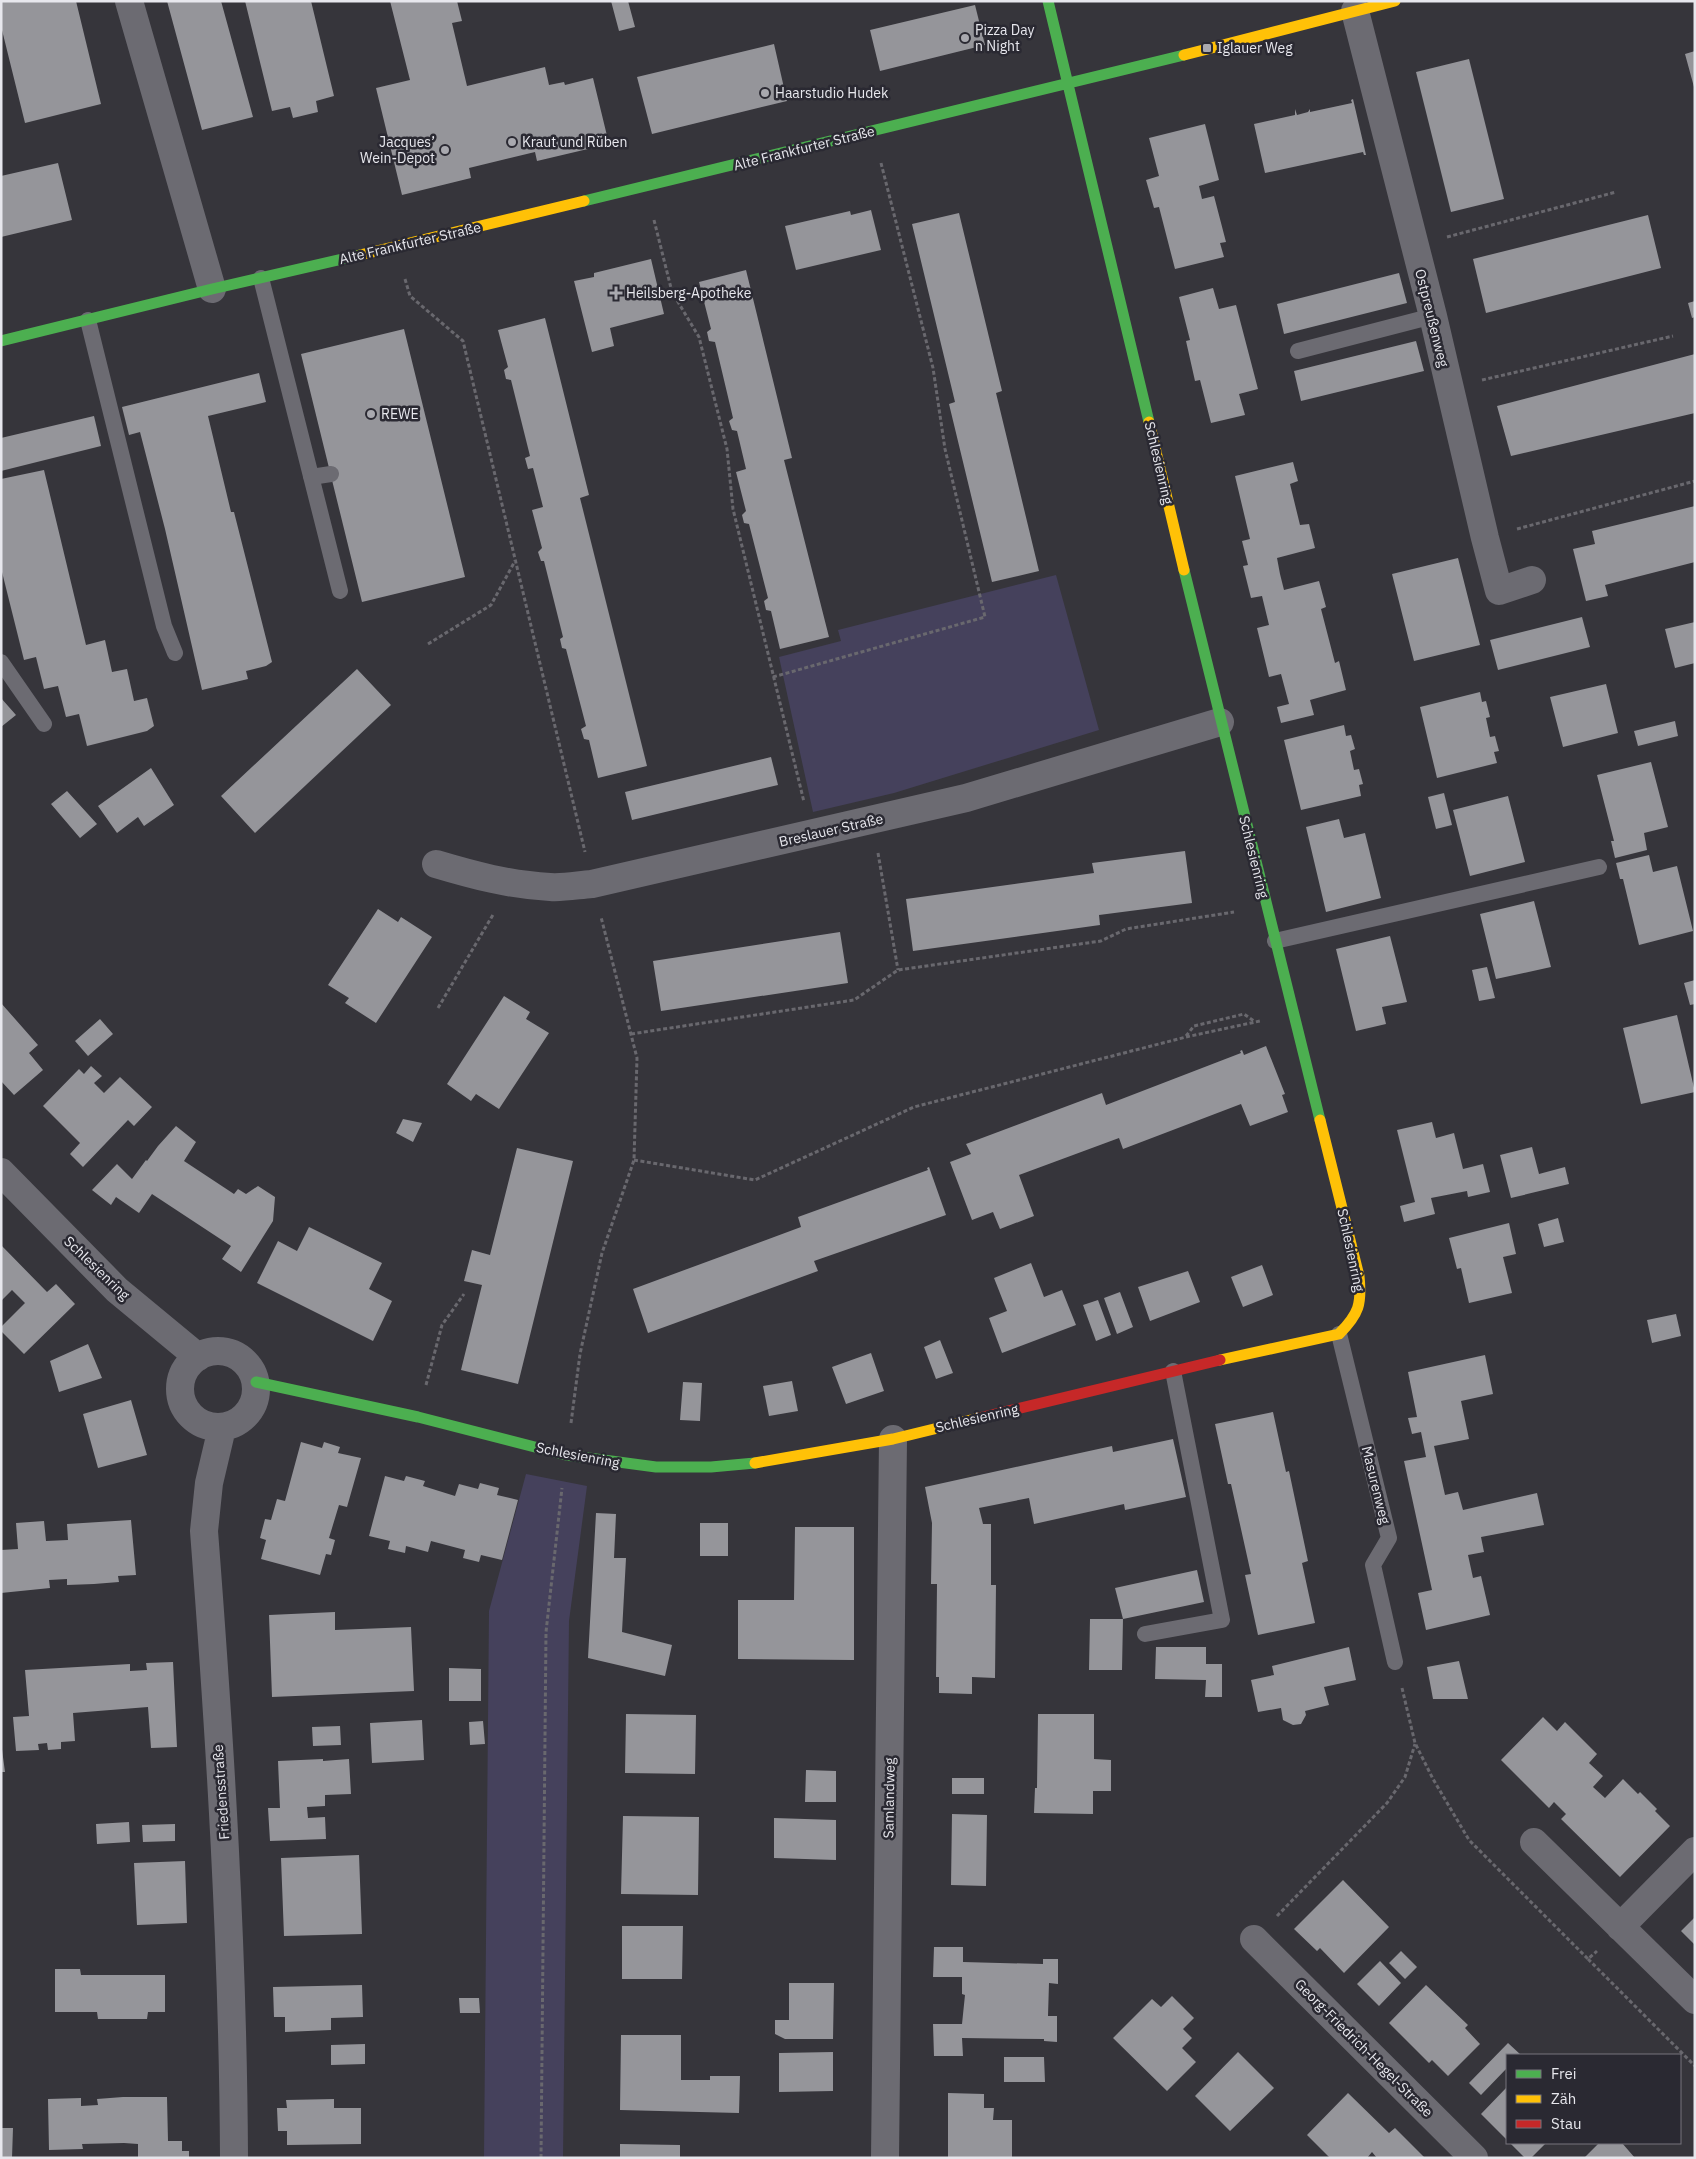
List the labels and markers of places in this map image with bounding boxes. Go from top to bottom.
place label: Pizza Day n Night [975,21,1035,55]
marker: Pizza Day n Night [959,32,971,44]
place label: Iglauer Weg [1217,39,1293,57]
marker: Iglauer Weg [1201,42,1213,54]
place label: Haarstudio Hudek [775,84,889,102]
marker: Haarstudio Hudek [759,87,771,99]
place label: Jacques’ Wein-Depot [360,133,435,167]
place label: Kraut und Rüben [522,133,627,151]
marker: Kraut und Rüben [506,136,518,148]
marker: Jacques’ Wein-Depot [439,144,451,156]
place label: Heilsberg-Apotheke [626,284,752,302]
marker: Heilsberg-Apotheke [610,287,622,299]
place label: REWE [381,405,419,423]
marker: REWE [365,408,377,420]

